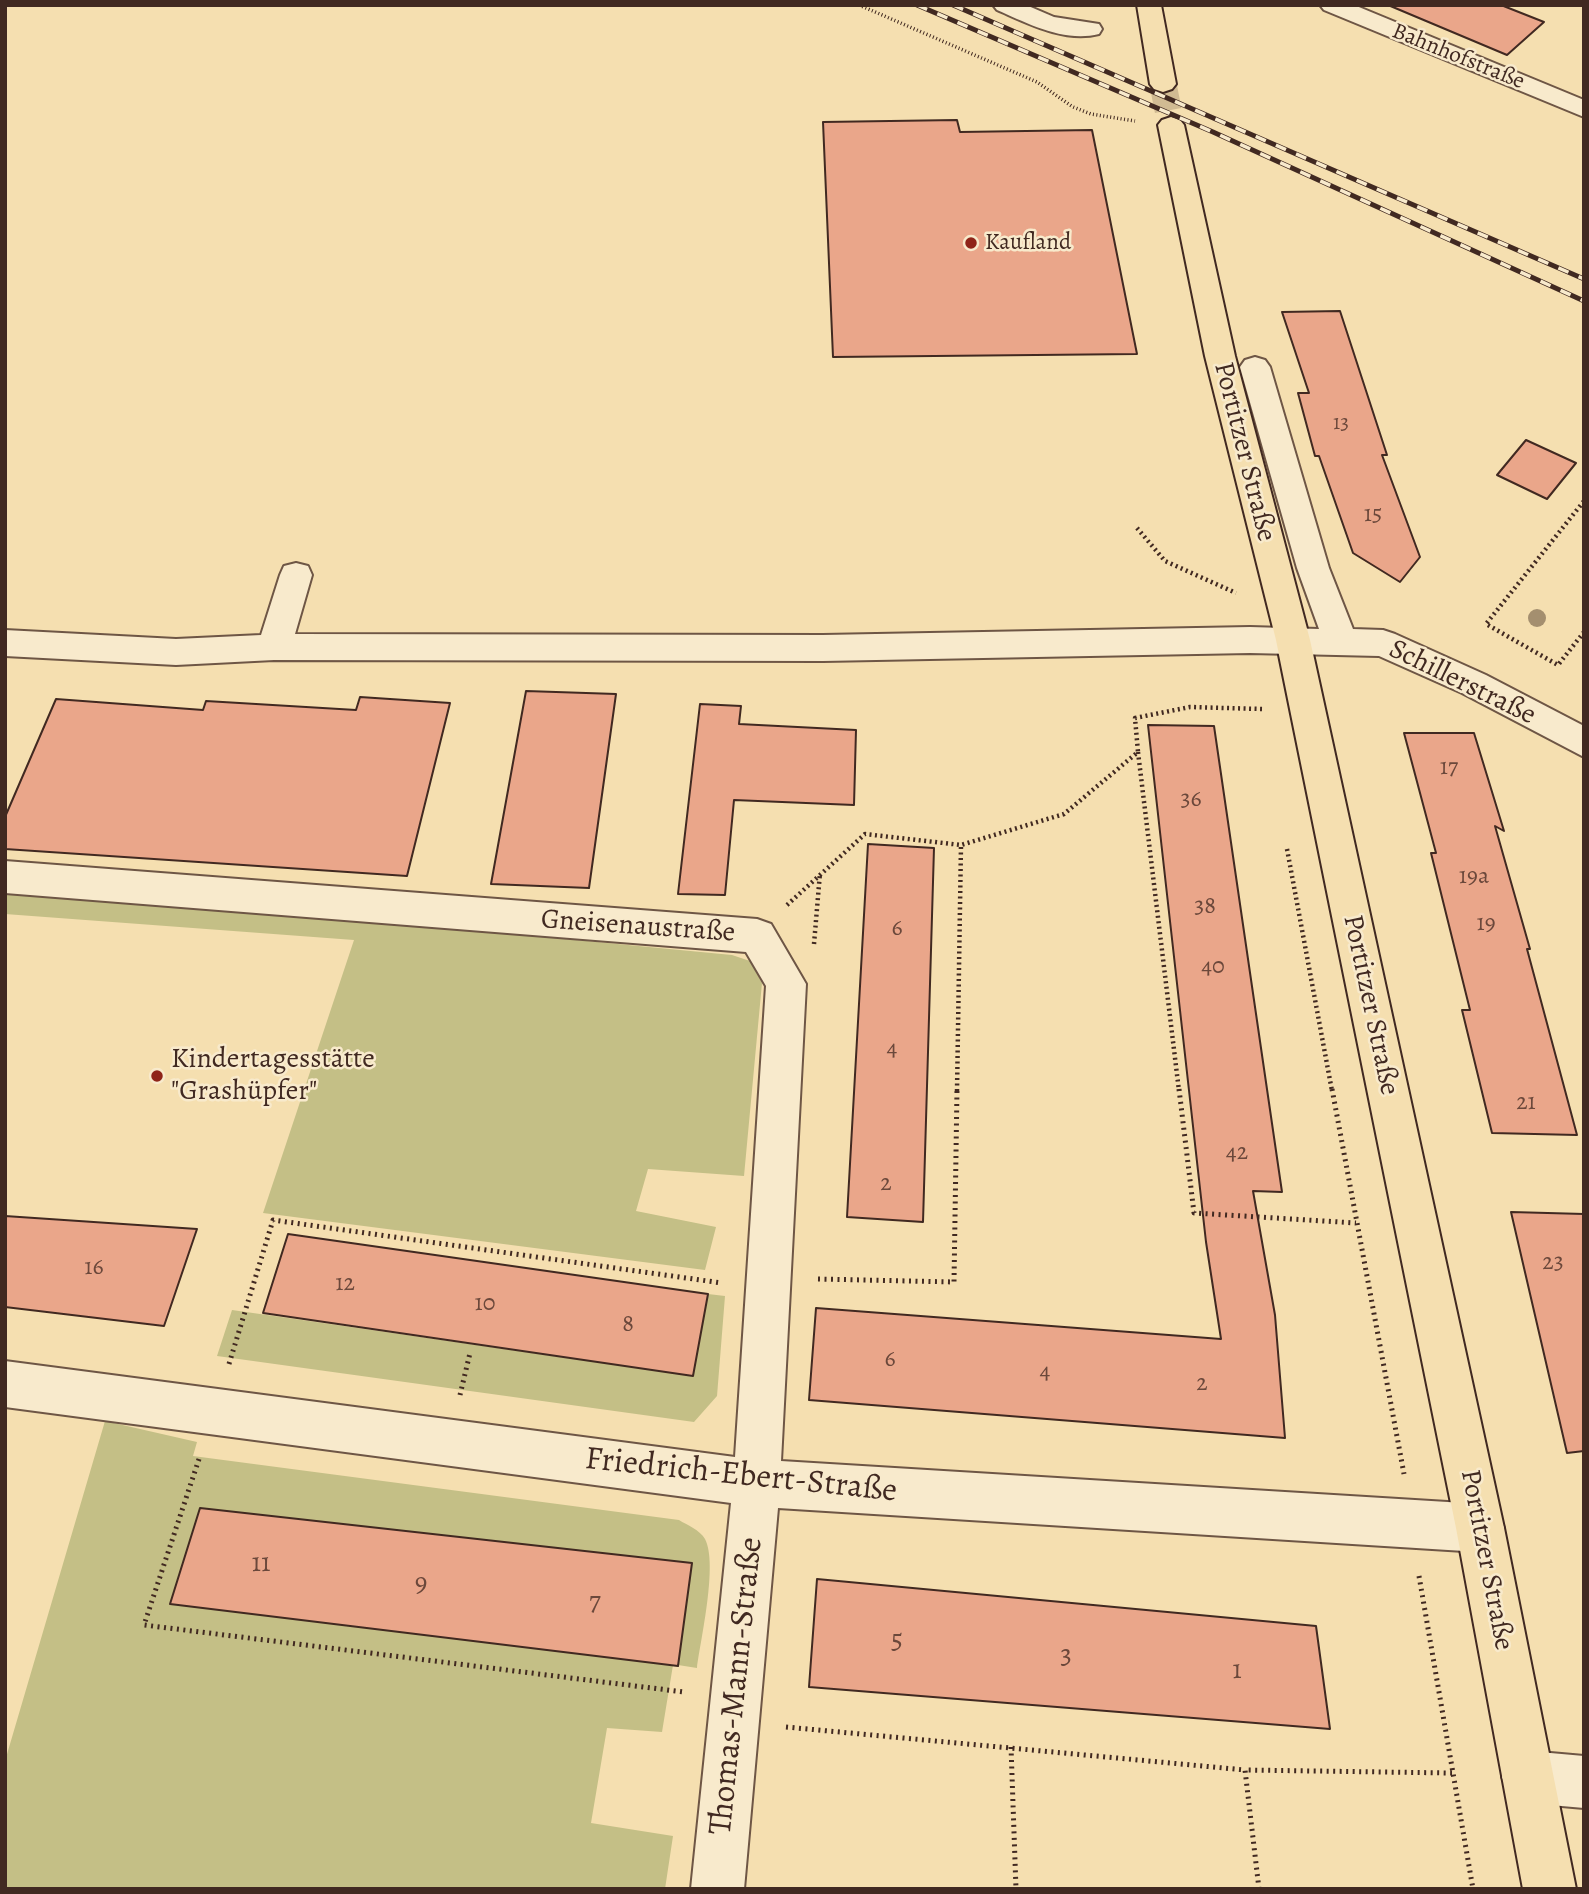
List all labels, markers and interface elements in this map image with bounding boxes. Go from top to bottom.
street label: Bahnhofstraße [1388,18,1528,96]
place label: Kaufland [985,229,1071,257]
marker: Kaufland [963,235,979,251]
street label: Portitzer Straße [1205,359,1283,545]
house number: 13 [1333,411,1349,437]
house number: 15 [1364,501,1382,529]
street label: Schillerstraße [1383,633,1541,733]
house number: 17 [1440,754,1458,782]
house number: 36 [1180,786,1202,814]
house number: 19a [1459,863,1489,891]
house number: 38 [1194,893,1216,921]
street label: Gneisenaustraße [540,903,736,951]
house number: 19 [1476,910,1496,938]
street label: Portitzer Straße [1334,912,1406,1098]
house number: 6 [891,915,903,943]
house number: 40 [1201,953,1225,981]
house number: 4 [887,1035,897,1063]
place label: Kindertagesstätte "Grashüpfer" [171,1043,375,1109]
marker: Kindertagesstätte "Grashüpfer" [149,1068,165,1084]
house number: 21 [1516,1089,1536,1117]
house number: 42 [1226,1139,1248,1167]
house number: 2 [880,1170,892,1198]
house number: 23 [1542,1249,1564,1277]
house number: 16 [84,1254,104,1282]
house number: 12 [335,1270,355,1298]
house number: 10 [475,1290,495,1318]
house number: 8 [622,1311,634,1339]
house number: 6 [884,1346,896,1374]
house number: 4 [1040,1358,1050,1386]
house number: 2 [1196,1370,1208,1398]
street label: Friedrich-Ebert-Straße [583,1440,899,1512]
street label: Portitzer Straße [1452,1467,1520,1653]
street label: Thomas-Mann-Straße [702,1535,772,1837]
house number: 11 [251,1547,271,1581]
house number: 9 [415,1567,427,1601]
house number: 7 [589,1586,601,1620]
house number: 5 [891,1624,903,1658]
house number: 3 [1060,1639,1072,1673]
house number: 1 [1232,1654,1242,1688]

